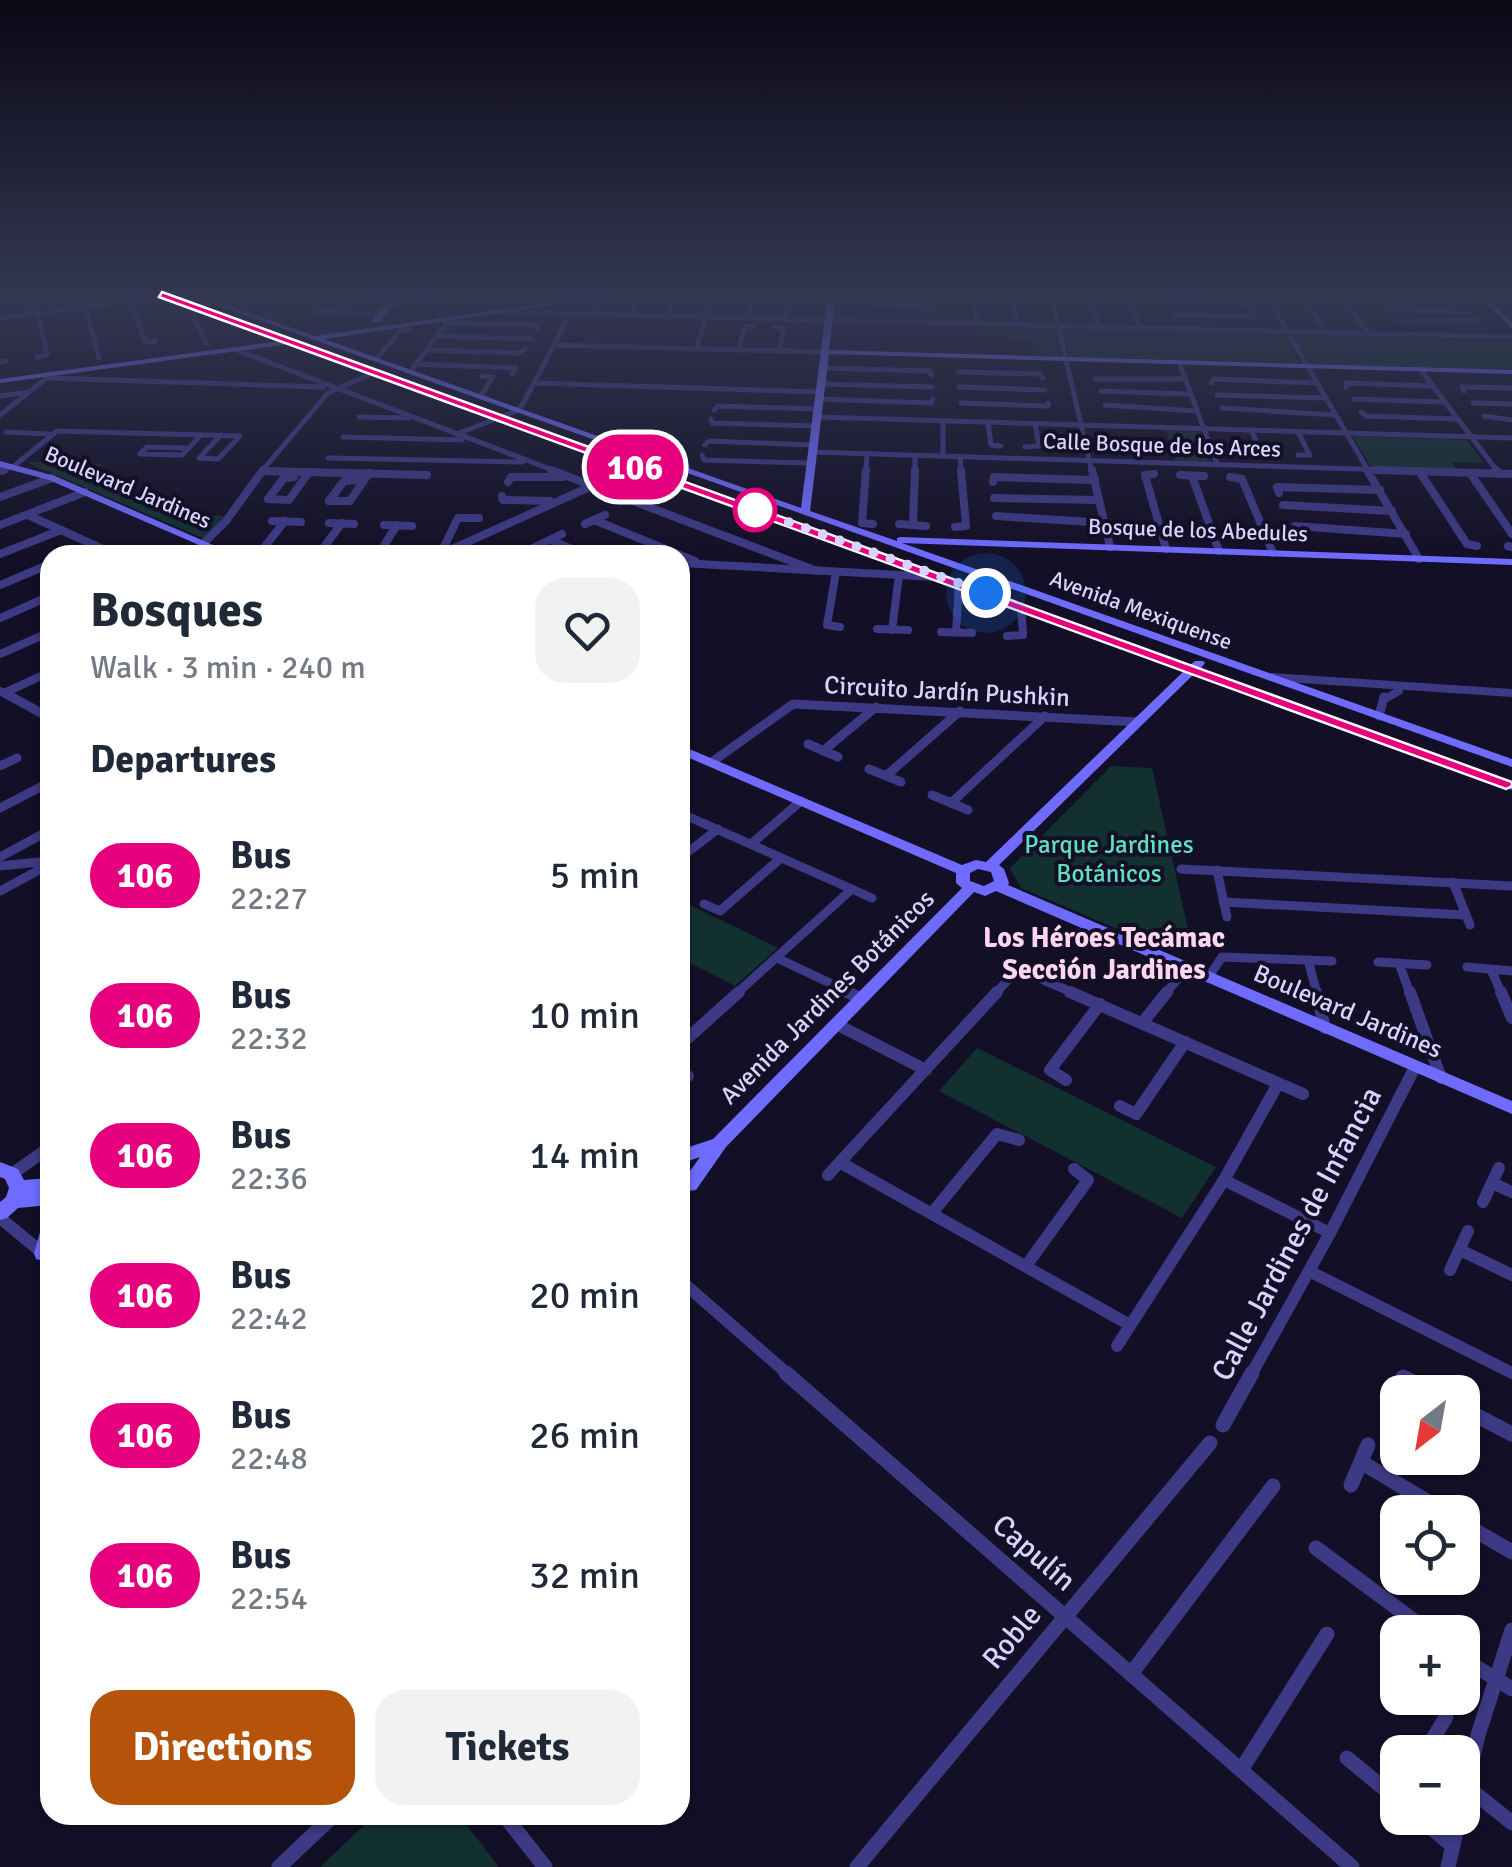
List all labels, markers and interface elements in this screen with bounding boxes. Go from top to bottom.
street label: Calle Bosque de los Arces [1043,427,1281,463]
line badge: 106 [578,434,692,500]
street label: Boulevard Jardines [41,440,215,534]
text: 106 [607,446,663,489]
unlabelled marker [734,489,776,531]
street label: Bosque de los Abedules [1088,513,1308,547]
street label: Avenida Mexiquense [1046,565,1236,655]
your location [961,568,1011,618]
button: heart [535,578,640,683]
text: Bosques [90,581,263,640]
text: Walk · 3 min · 240 m [90,648,366,687]
street label: Circuito Jardín Pushkin [823,669,1071,713]
text: Departures [90,736,276,783]
park label: Parque Jardines Botánicos [1024,829,1194,889]
text: Bus [230,832,291,879]
text: 5 min [550,852,640,899]
text: 106 [117,854,173,897]
text: 22:27 [230,879,308,918]
street label: Avenida Jardines Botánicos [713,883,941,1111]
district label: Los Héroes Tecámac Sección Jardines [983,921,1225,987]
street label: Boulevard Jardines [1249,957,1447,1065]
text: Bus [230,972,291,1019]
text: 10 min [529,992,640,1039]
text: 106 [117,994,173,1037]
text: 22:32 [230,1019,308,1058]
street label: Calle Jardines de Infancia [1204,1081,1390,1387]
text: Bus [230,1112,291,1159]
text: 14 min [529,1132,640,1179]
text: 106 [117,1134,173,1177]
text: 22:36 [230,1159,308,1198]
text: Bus [230,1252,291,1299]
text: 20 min [529,1272,640,1319]
text: 106 [117,1274,173,1317]
text: 22:42 [230,1299,308,1338]
north arrow [1380,1375,1480,1475]
map controls [1380,1375,1480,1835]
text: Bus [230,1392,291,1439]
text: 26 min [529,1412,640,1459]
text: 106 [117,1414,173,1457]
text: 22:48 [230,1439,308,1478]
button: locate [1380,1495,1480,1595]
street label: Capulín [985,1507,1083,1599]
text: Bus [230,1532,291,1579]
text: 32 min [529,1552,640,1599]
text: 106 [117,1554,173,1597]
text: 22:54 [230,1579,308,1618]
street label: Roble [975,1597,1049,1677]
button: + [1380,1615,1480,1715]
button: Directions [90,1690,355,1805]
button: Tickets [375,1690,640,1805]
button: − [1380,1735,1480,1835]

